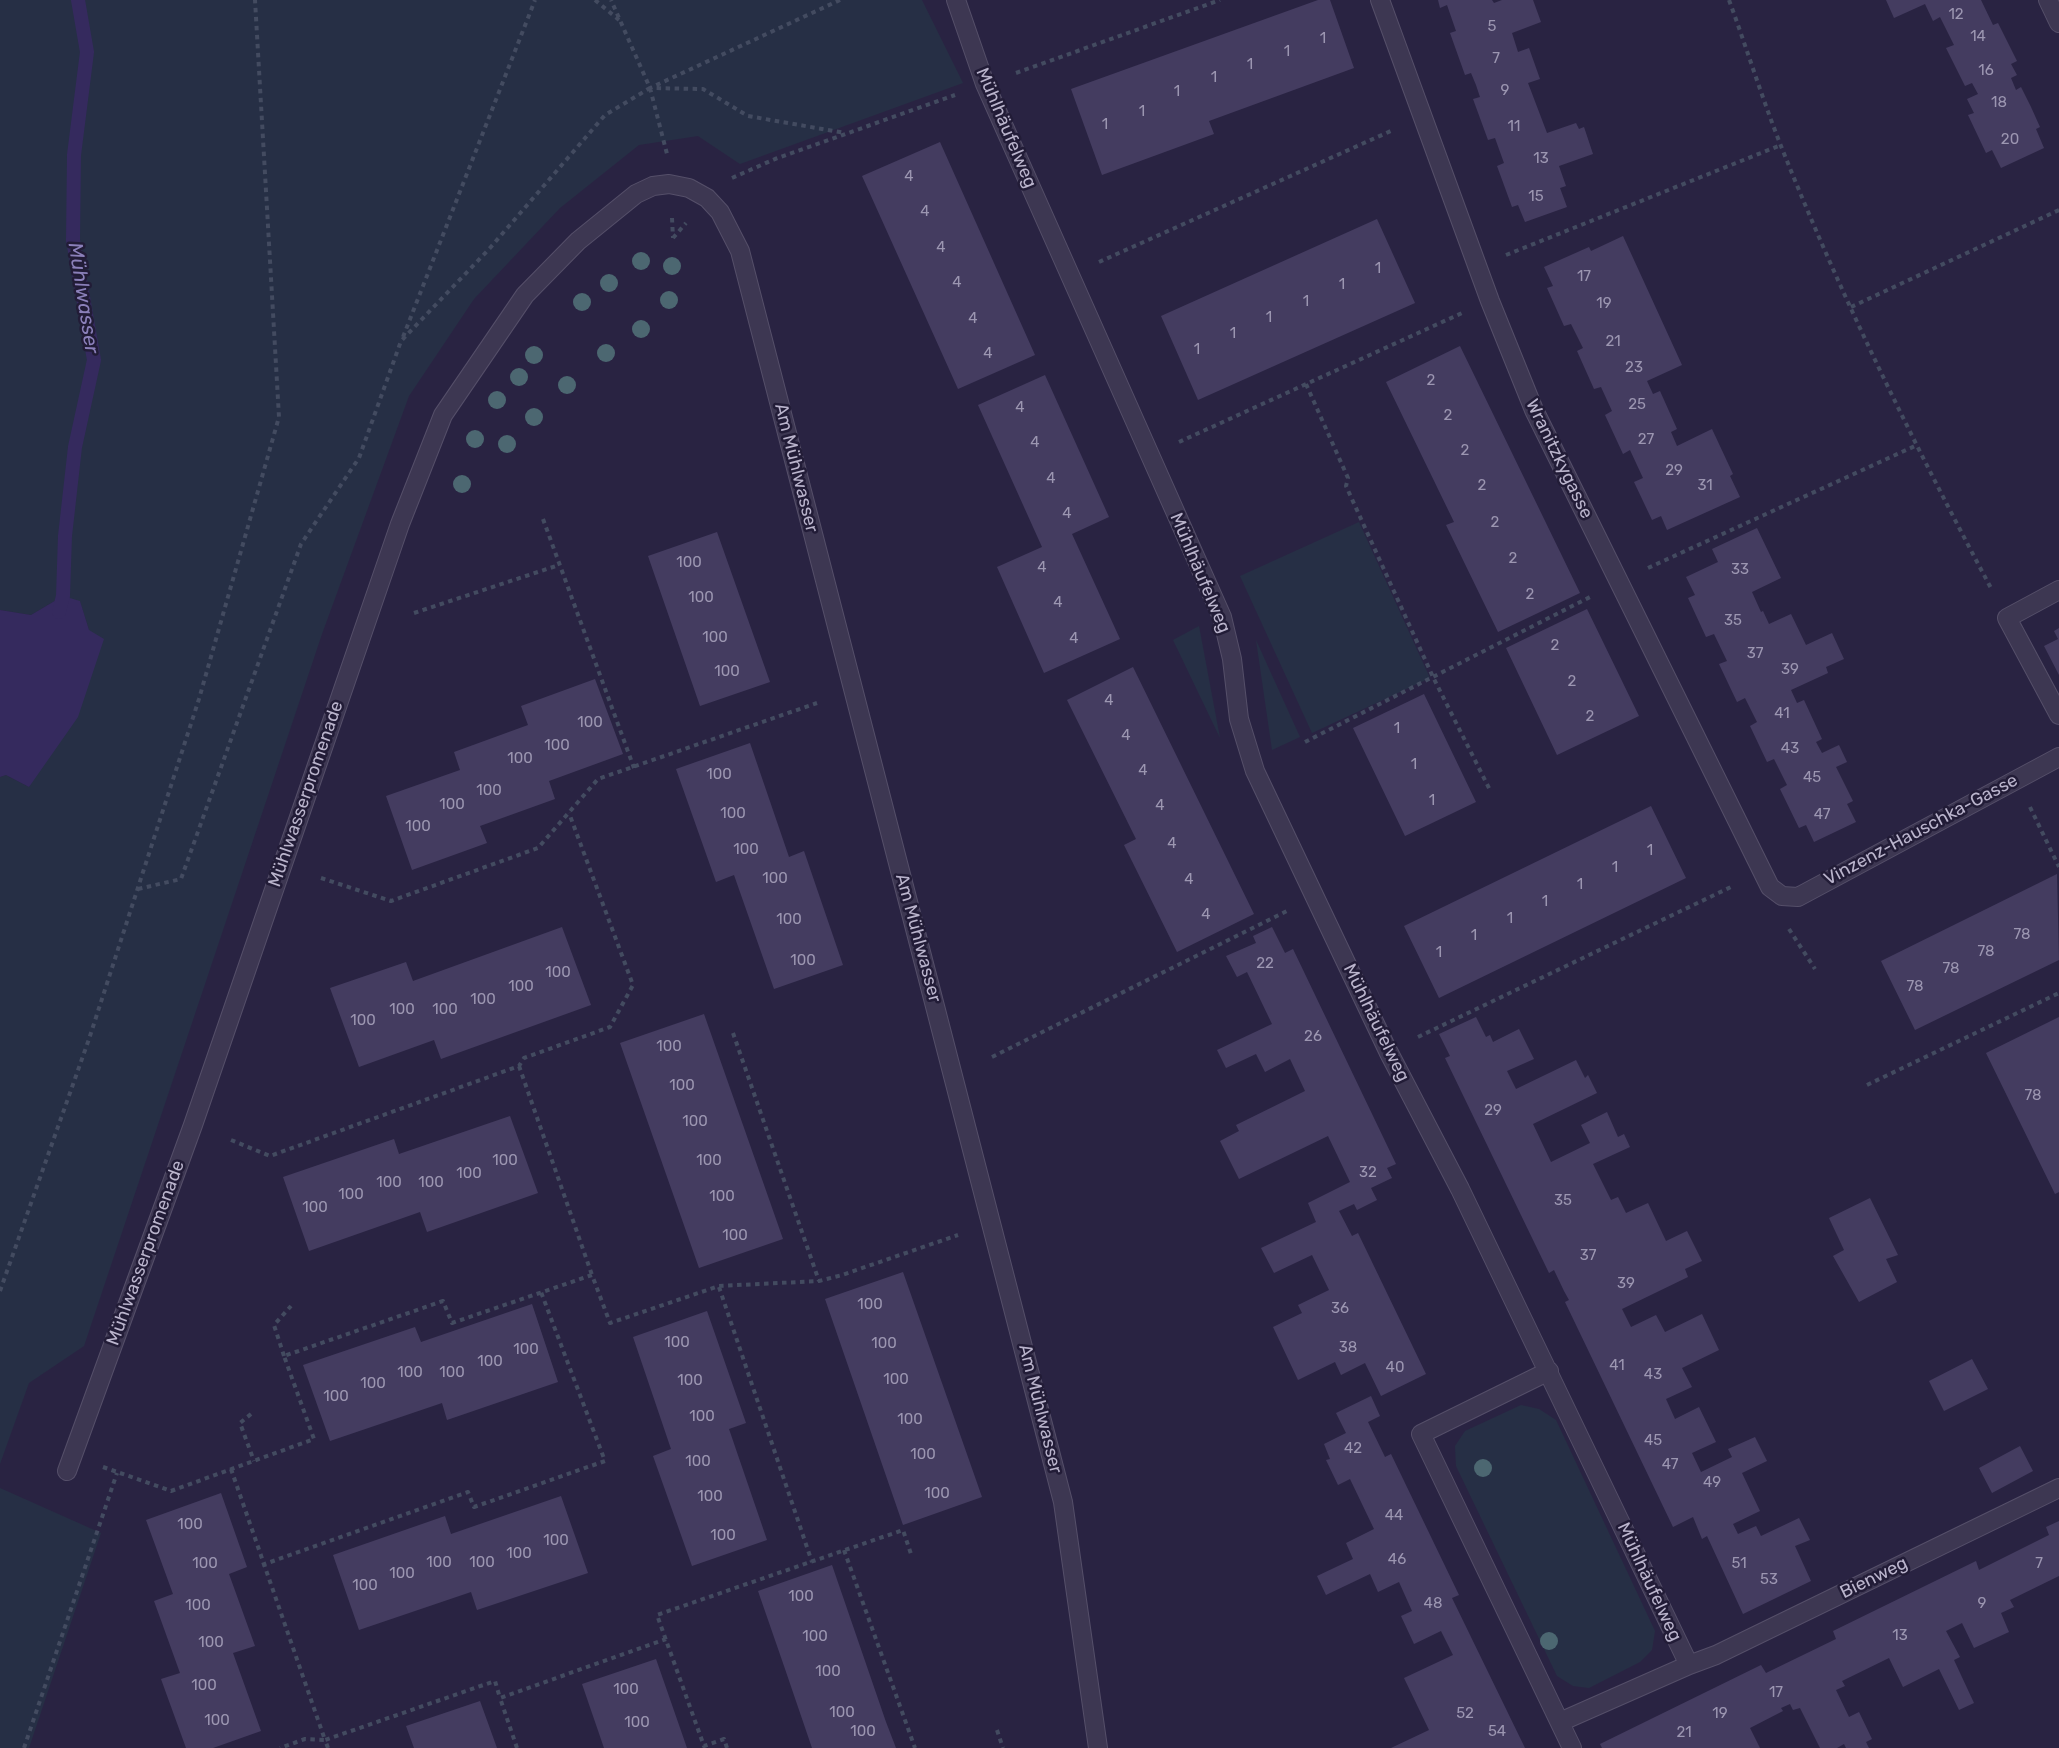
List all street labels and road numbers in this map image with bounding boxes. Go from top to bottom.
street label: Mühlhäufelweg [971,65,1041,191]
street label: Wranitzkygasse [1521,396,1597,522]
street label: Am Mühlwasser [770,401,822,535]
street label: Mühlhäufelweg [1165,510,1235,636]
street label: Mühlwasserpromenade [264,698,348,890]
street label: Vinzenz-Hauschka-Gasse [1820,770,2022,890]
street label: Am Mühlwasser [890,871,946,1005]
street label: Mühlhäufelweg [1338,961,1414,1085]
street label: Mühlwasserpromenade [102,1158,190,1348]
street label: Am Mühlwasser [1014,1342,1066,1476]
street label: Mühlhäufelweg [1612,1519,1686,1645]
street label: Bienweg [1837,1552,1911,1604]

